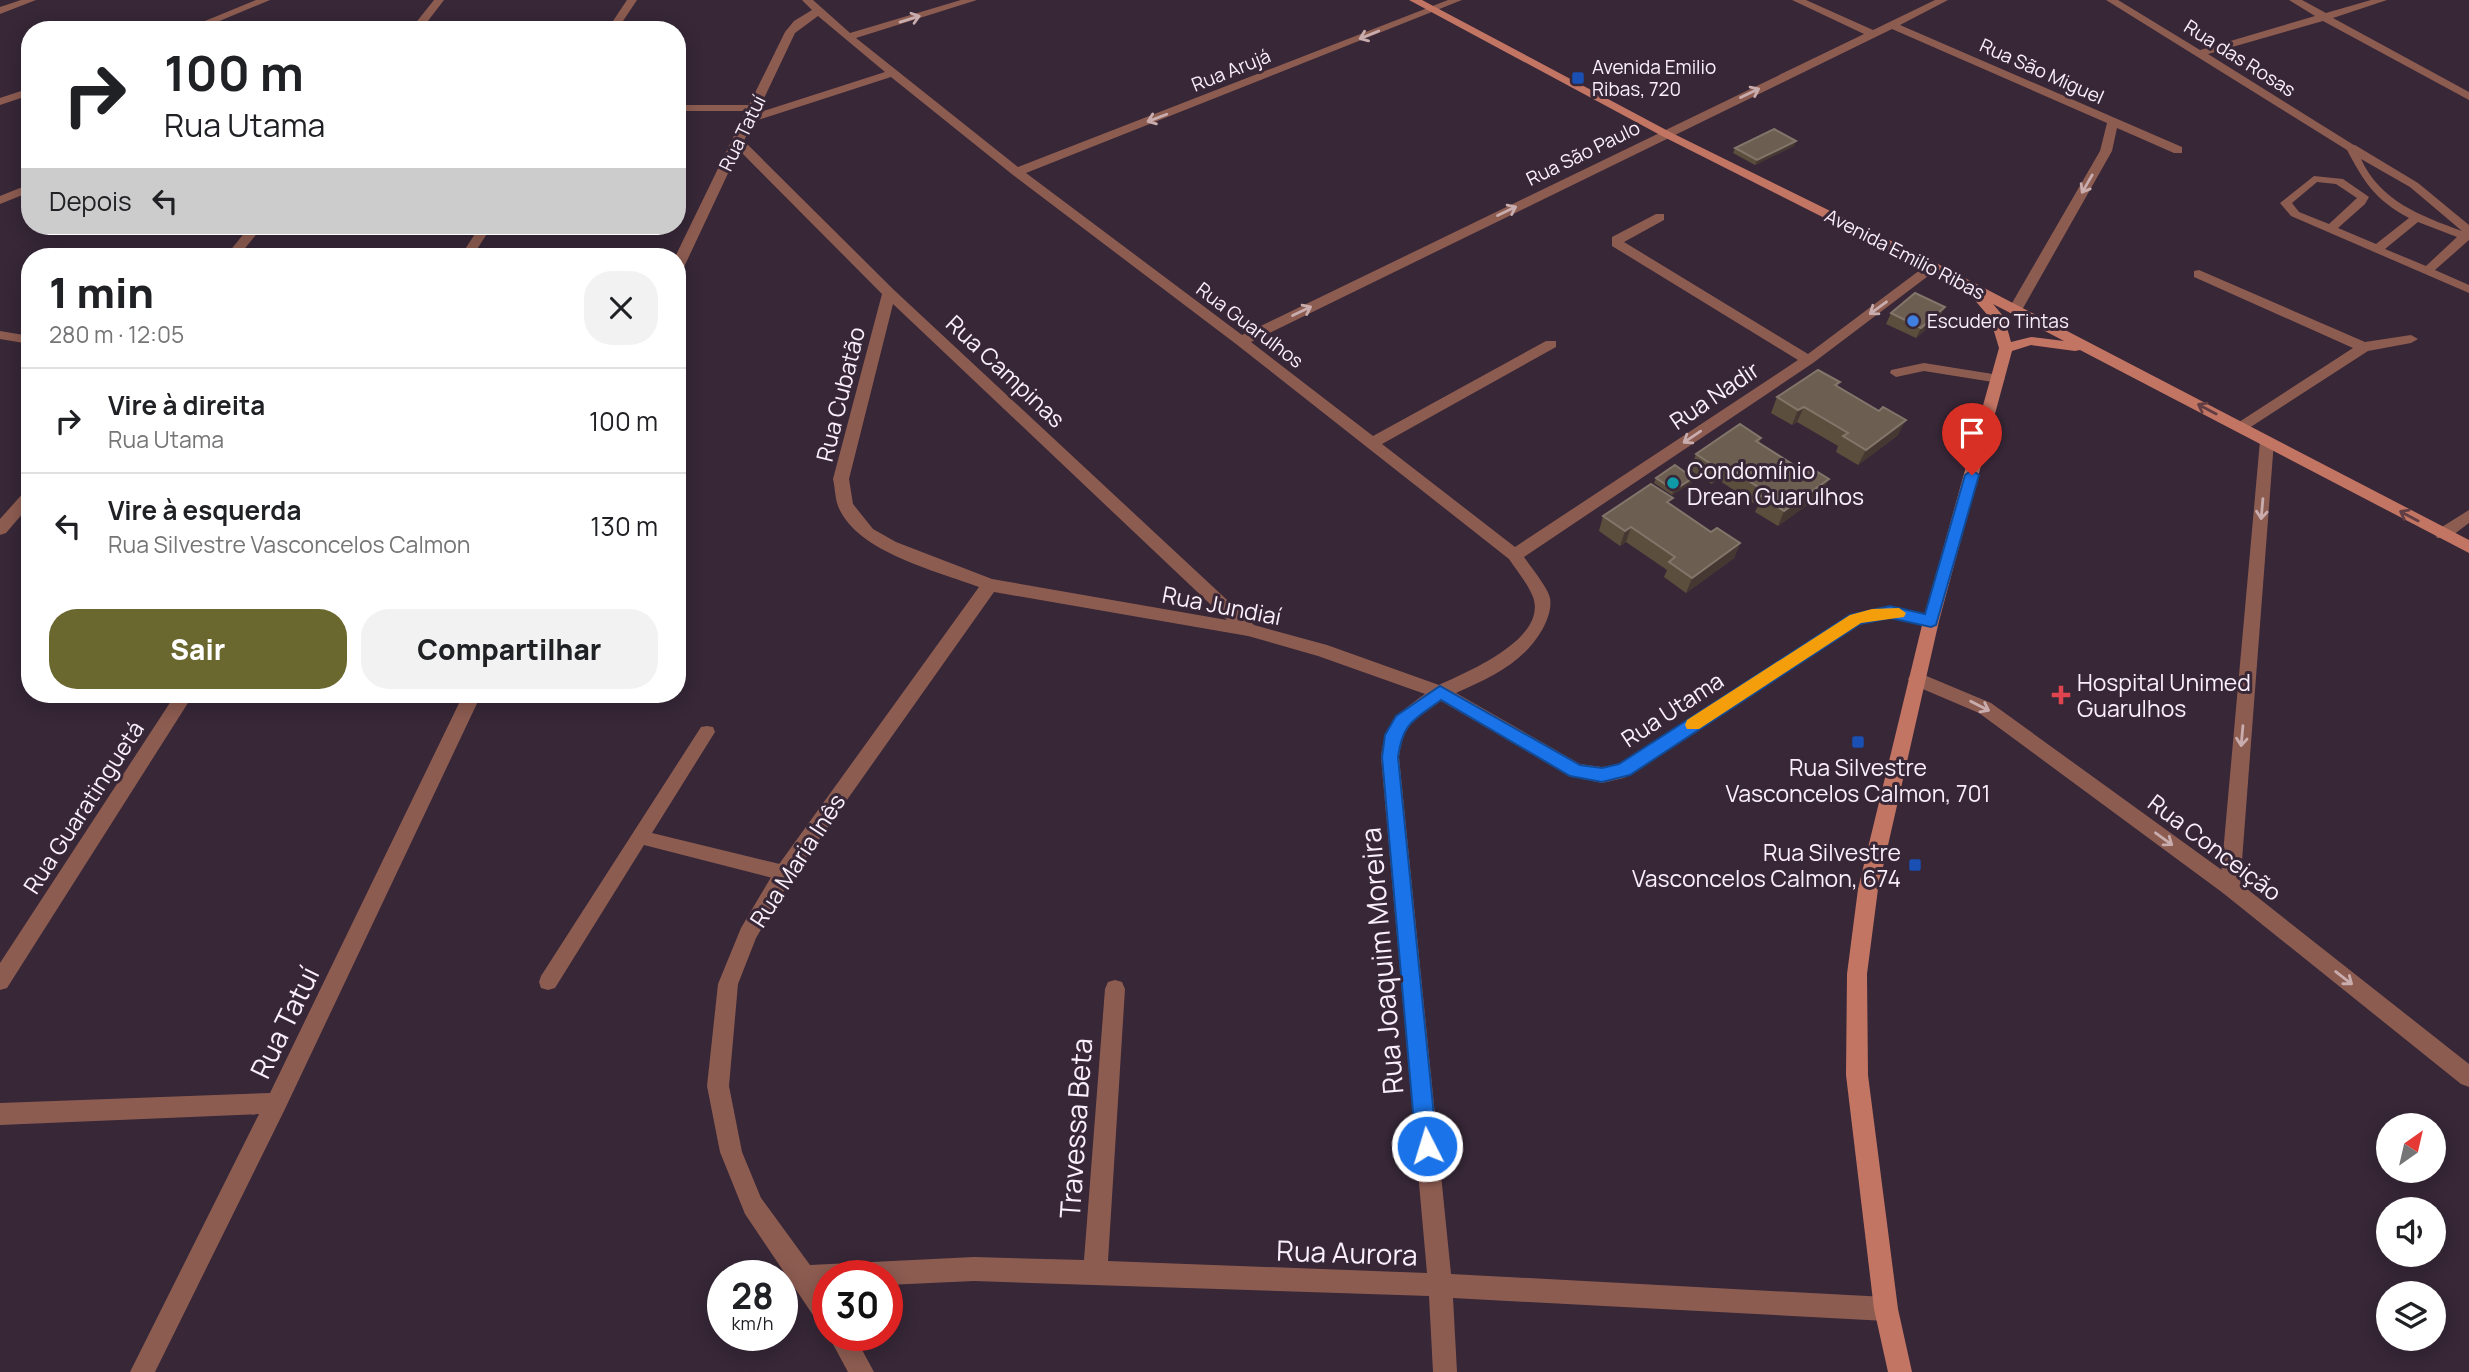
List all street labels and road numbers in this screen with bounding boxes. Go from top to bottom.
street label: Rua das Rosas [2179,13,2301,103]
street label: Rua São Miguel [1976,32,2108,110]
street label: Rua Arujá [1188,42,1274,98]
street label: Rua Tatuí [712,91,772,175]
street label: Rua São Paulo [1522,114,1644,192]
street label: Avenida Emilio Ribas [1821,202,1989,306]
street label: Rua Guarulhos [1191,276,1309,374]
street label: Rua Campinas [940,308,1072,434]
street label: Rua Cubatão [808,323,872,465]
street label: Rua Nadir [1663,353,1765,437]
street label: Rua Jundiaí [1160,578,1284,632]
street label: Rua Utama [1615,664,1729,754]
street label: Rua Guaratinguetá [15,715,151,899]
street label: Rua Conceição [2142,786,2288,908]
street label: Rua Maria Inês [742,787,852,933]
street label: Rua Joaquim Moreira [1350,826,1412,1096]
street label: Rua Tatuí [241,960,327,1084]
street label: Travessa Beta [1050,1037,1100,1219]
street label: Rua Aurora [1276,1231,1418,1273]

